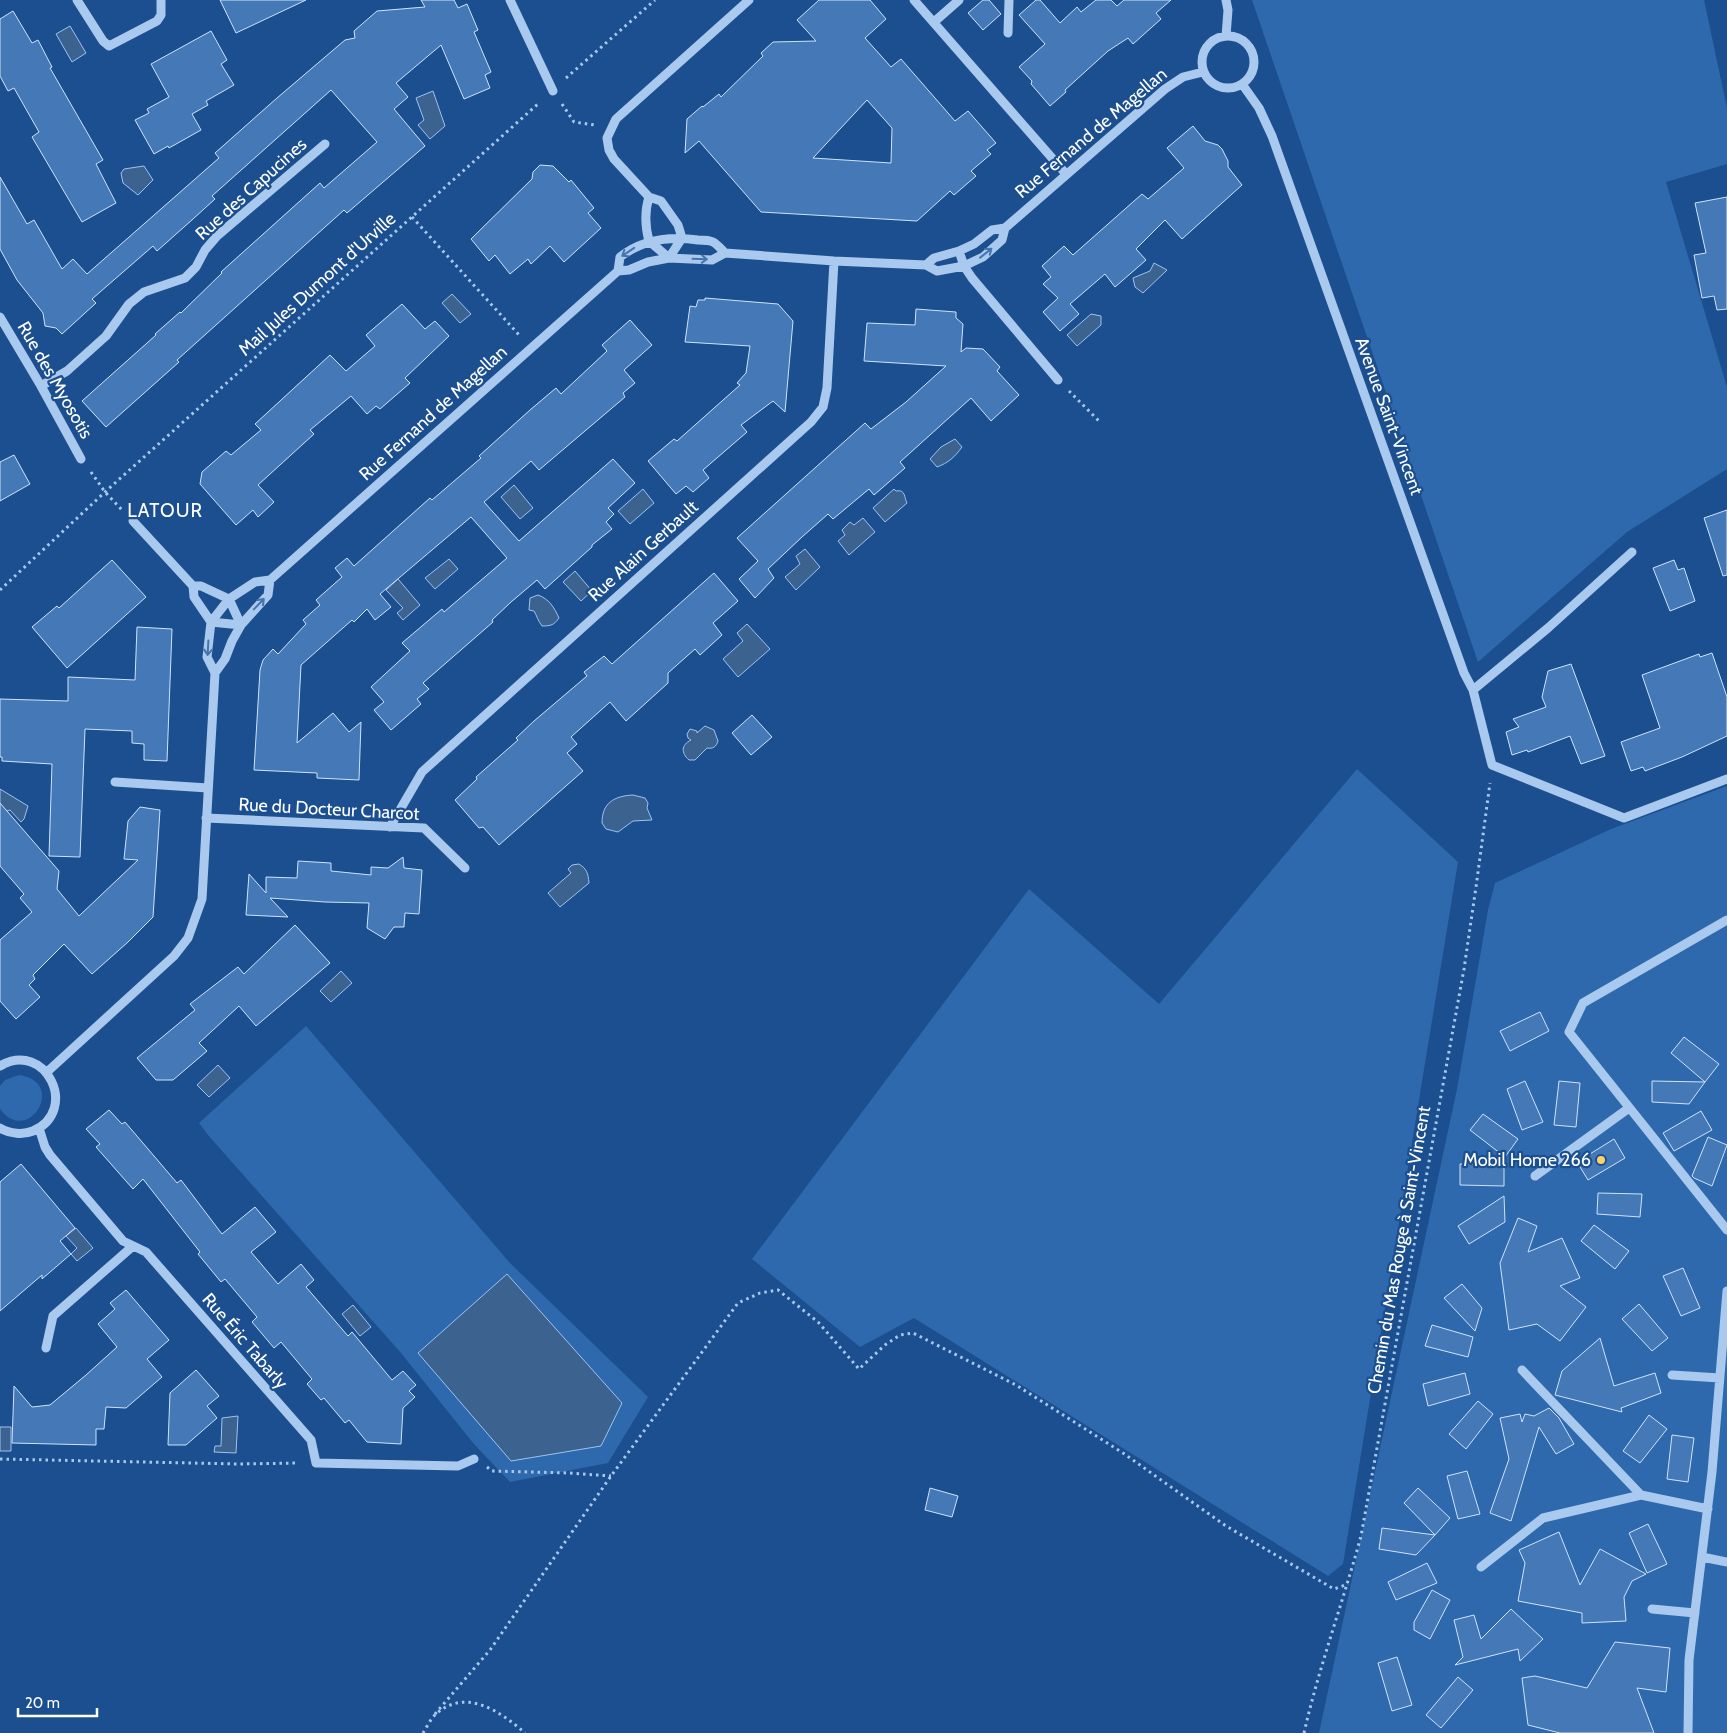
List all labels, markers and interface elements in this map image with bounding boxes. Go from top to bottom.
street label: Rue Fernand de Magellan [1011,63,1171,203]
street label: Rue des Capucines [191,133,311,245]
street label: Mail Jules Dumont d'Urville [234,208,400,360]
one-way arrow [622,247,636,257]
one-way arrow [979,248,993,258]
one-way arrow [692,255,708,264]
street label: Rue des Myosotis [13,318,97,442]
street label: Avenue Saint-Vincent [1350,334,1428,498]
street label: Rue Fernand de Magellan [355,341,511,485]
street label: Rue Alain Gerbault [584,496,702,606]
district label: LATOUR [127,499,203,522]
one-way arrow [253,598,265,611]
one-way arrow [203,640,212,656]
street label: Rue du Docteur Charcot [238,793,420,825]
street label: Chemin du Mas Rouge à Saint-Vincent [1363,1104,1435,1396]
place label: Mobil Home 266 [1463,1149,1591,1171]
marker: Mobil Home 266 [1595,1154,1607,1166]
street label: Rue Éric Tabarly [197,1289,293,1393]
scale bar [18,1686,96,1718]
text: 20 m [25,1694,60,1712]

